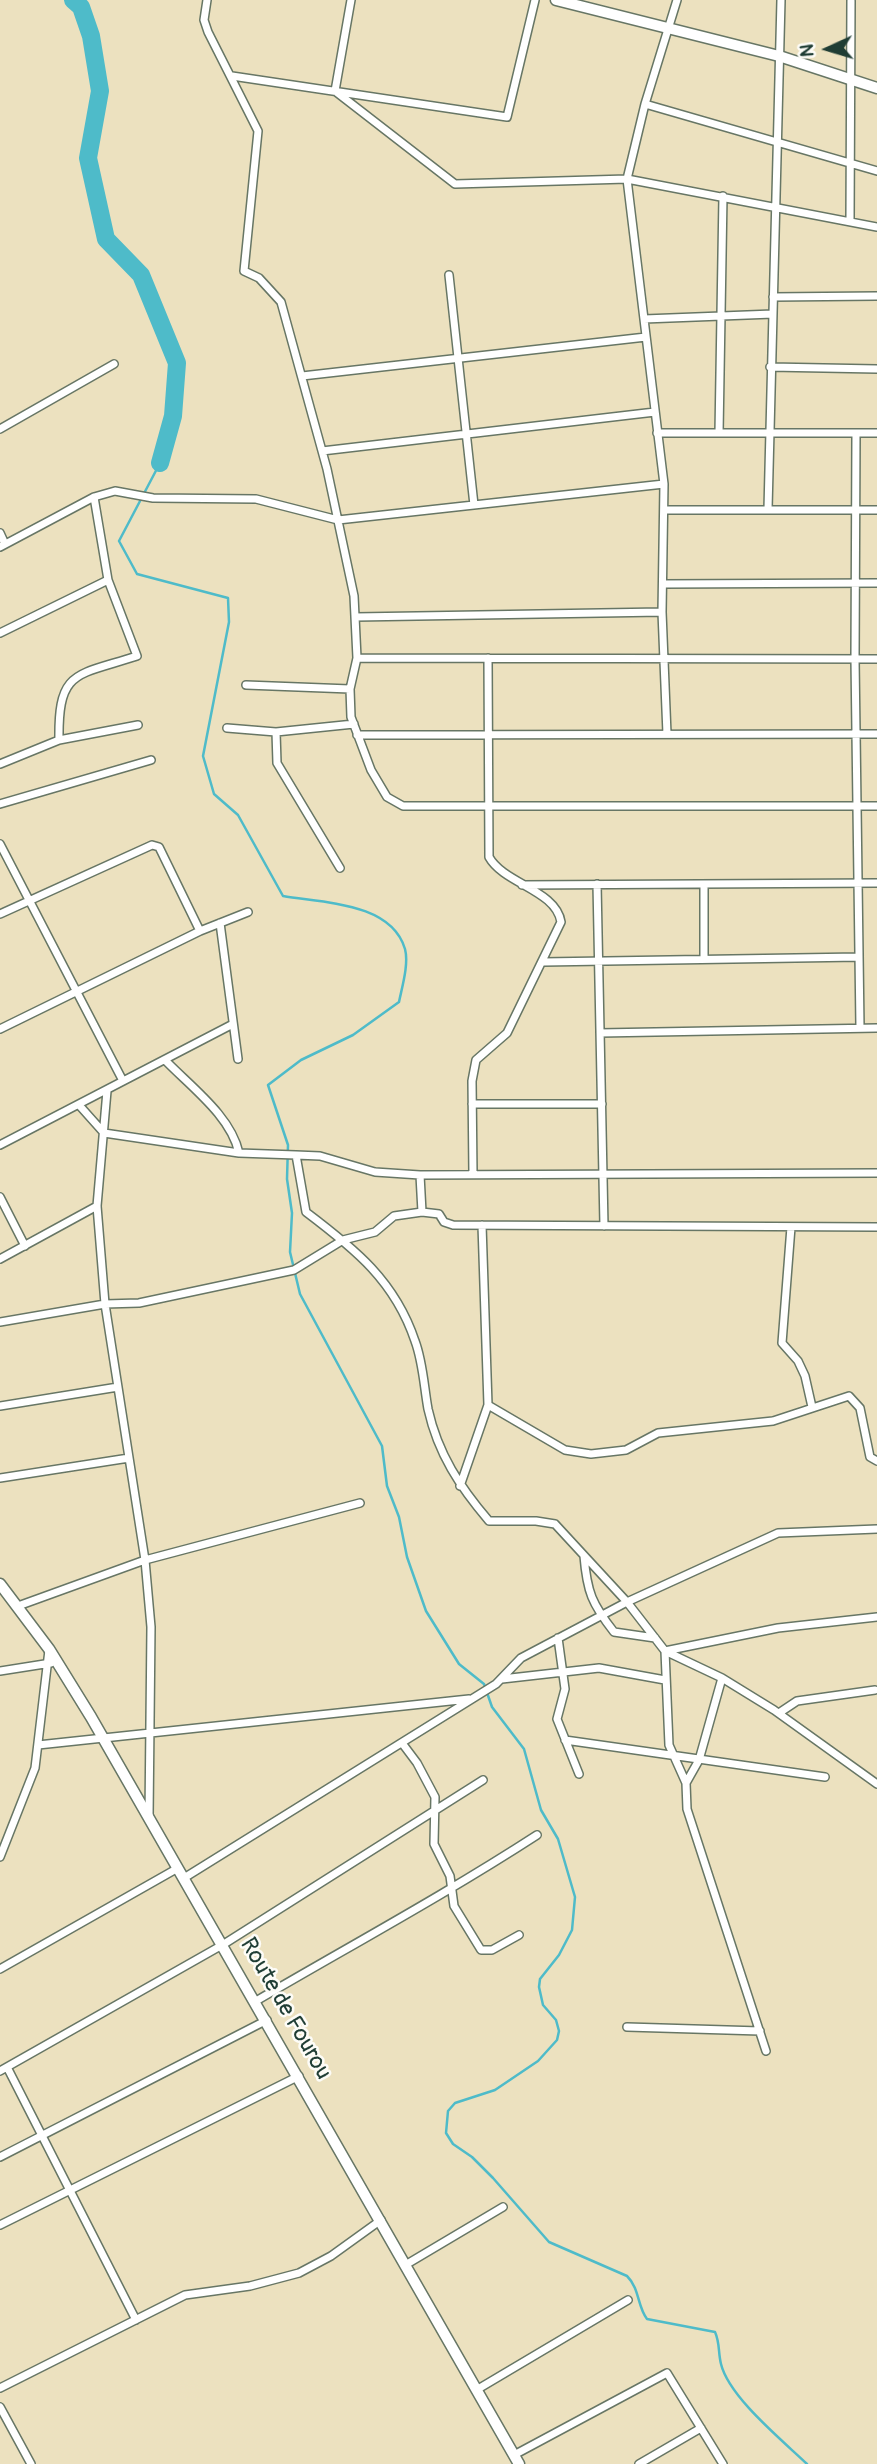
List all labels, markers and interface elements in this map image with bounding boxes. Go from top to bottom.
north arrow [793,14,863,84]
text: N [795,43,819,58]
street label: Route de Fourou [233,1933,337,2085]

